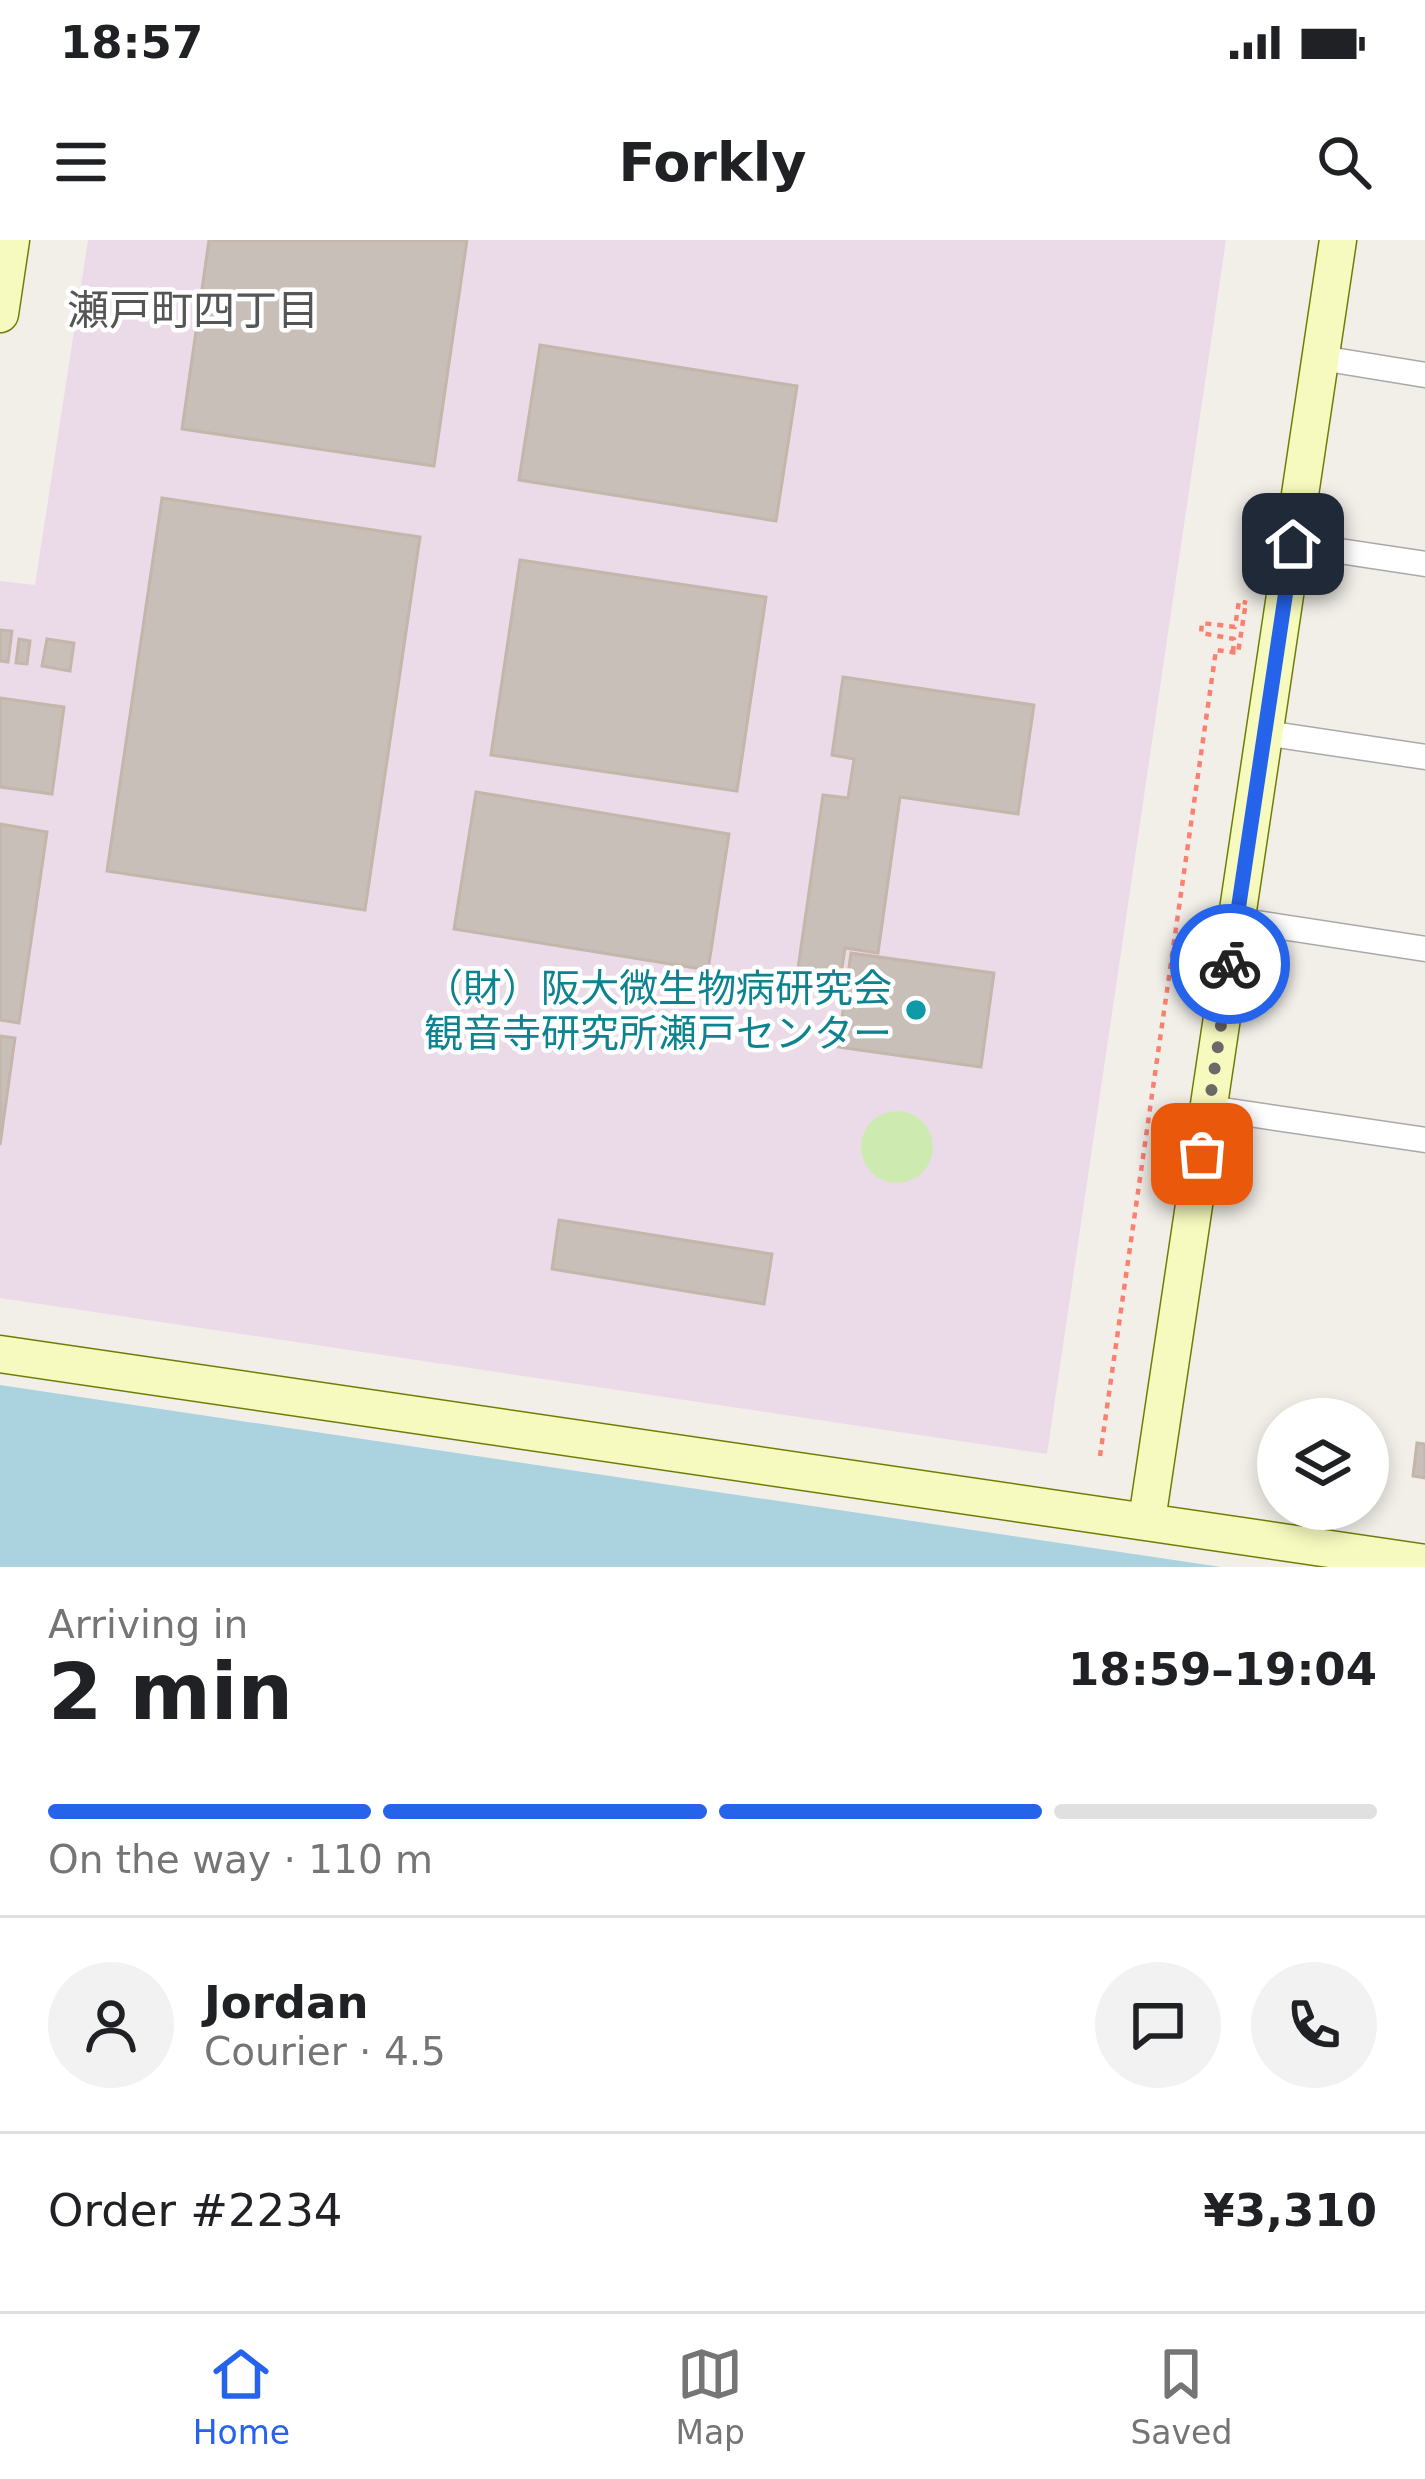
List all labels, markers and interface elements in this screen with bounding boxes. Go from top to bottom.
text: 18:57 [60,16,203,69]
icon: menu [48,129,114,195]
icon: search [1311,129,1377,195]
text: Forkly [618,131,807,194]
district label: 瀬戸町四丁目 [67,286,319,335]
pin [1242,493,1344,595]
icon: home [1260,511,1326,577]
courier [1170,904,1290,1024]
icon: bike [1197,931,1263,997]
place label: （財）阪大微生物病研究会 観音寺研究所瀬戸センター [424,966,892,1056]
marker: （財）阪大微生物病研究会 観音寺研究所瀬戸センター [903,997,929,1023]
pin [1151,1103,1253,1205]
icon: bag [1169,1121,1235,1187]
map controls [1257,1398,1389,1530]
button: layers [1257,1398,1389,1530]
text: Arriving in [48,1602,248,1647]
text: 18:59–19:04 [1068,1643,1377,1696]
text: 2 min [48,1647,293,1737]
text: On the way · 110 m [48,1837,433,1882]
button: person [48,1962,174,2088]
button: chat [1095,1962,1221,2088]
button: phone [1251,1962,1377,2088]
text: Jordan [204,1976,368,2029]
text: Courier · 4.5 [204,2029,446,2074]
text: Order #2234 [48,2184,342,2237]
text: ¥3,310 [1203,2184,1377,2237]
tab: Home [193,2341,290,2452]
tab: Map [675,2341,745,2452]
tab: Saved [1130,2341,1232,2452]

